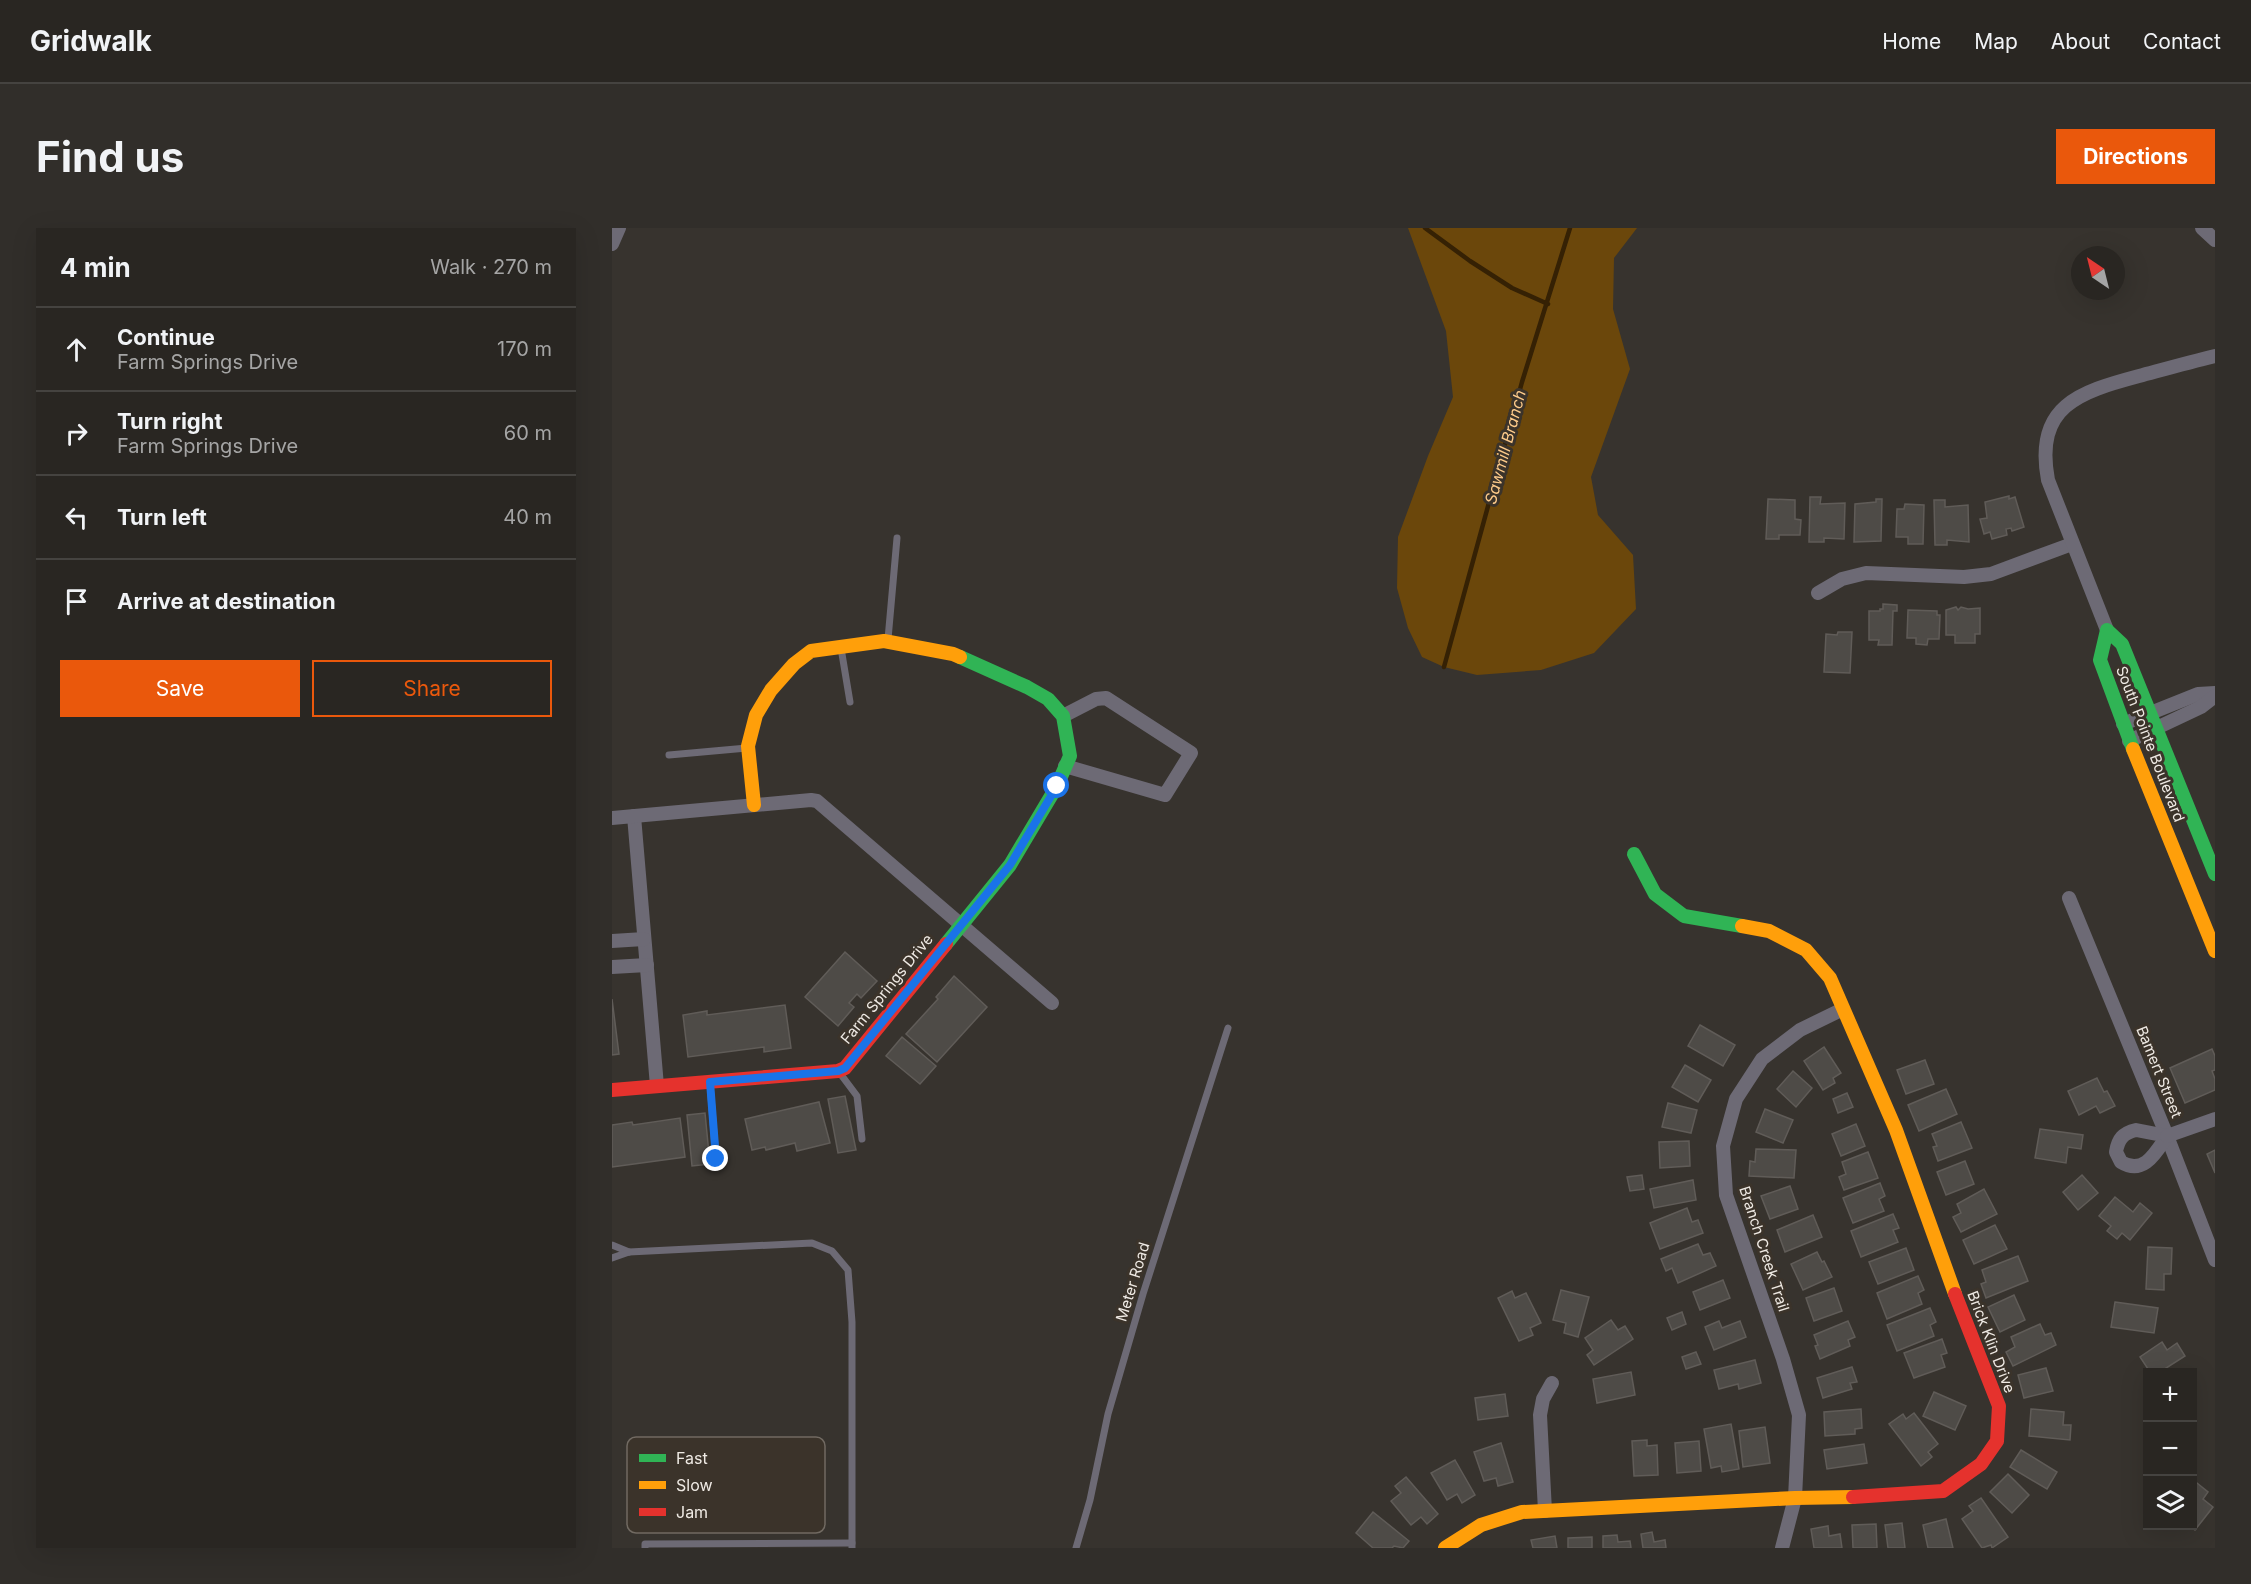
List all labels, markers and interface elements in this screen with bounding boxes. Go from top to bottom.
text: Gridwalk [30,24,152,58]
text: Home [1882,29,1941,54]
text: Map [1974,29,2018,54]
text: About [2051,29,2110,54]
text: Contact [2143,29,2221,54]
button: Directions [2056,129,2215,184]
text: Find us [36,131,184,182]
north arrow [2071,246,2125,300]
text: 4 min [60,252,131,283]
text: Walk · 270 m [430,255,552,279]
text: Continue [117,324,215,350]
icon: ahead [60,333,93,366]
text: 170 m [497,337,552,361]
text: Farm Springs Drive [117,350,298,374]
water label: Sawmill Branch [1480,388,1530,506]
text: Turn right [117,408,223,434]
icon: right [60,417,93,450]
text: 60 m [504,421,552,445]
text: Farm Springs Drive [117,434,298,458]
icon: left [60,501,93,534]
text: Turn left [117,504,207,530]
text: 40 m [503,505,552,529]
icon: arrive [60,585,93,618]
text: Arrive at destination [117,588,336,614]
button: Save [60,660,300,717]
button: Share [312,660,552,717]
street label: South Pointe Boulevard [2112,663,2189,824]
route start [1043,772,1069,798]
street label: Farm Springs Drive [836,930,937,1047]
street label: Bamert Street [2132,1023,2187,1121]
route end [702,1145,728,1171]
street label: Branch Creek Trail [1735,1184,1794,1314]
street label: Meter Road [1111,1240,1154,1324]
street label: Brick Klin Drive [1963,1288,2020,1396]
map controls [2143,1368,2197,1530]
button: + [2143,1368,2197,1422]
button: − [2143,1422,2197,1476]
legend [627,1437,825,1533]
text: Fast [676,1448,708,1468]
text: Slow [676,1475,713,1495]
button: layers [2143,1476,2197,1530]
text: Jam [676,1502,708,1522]

